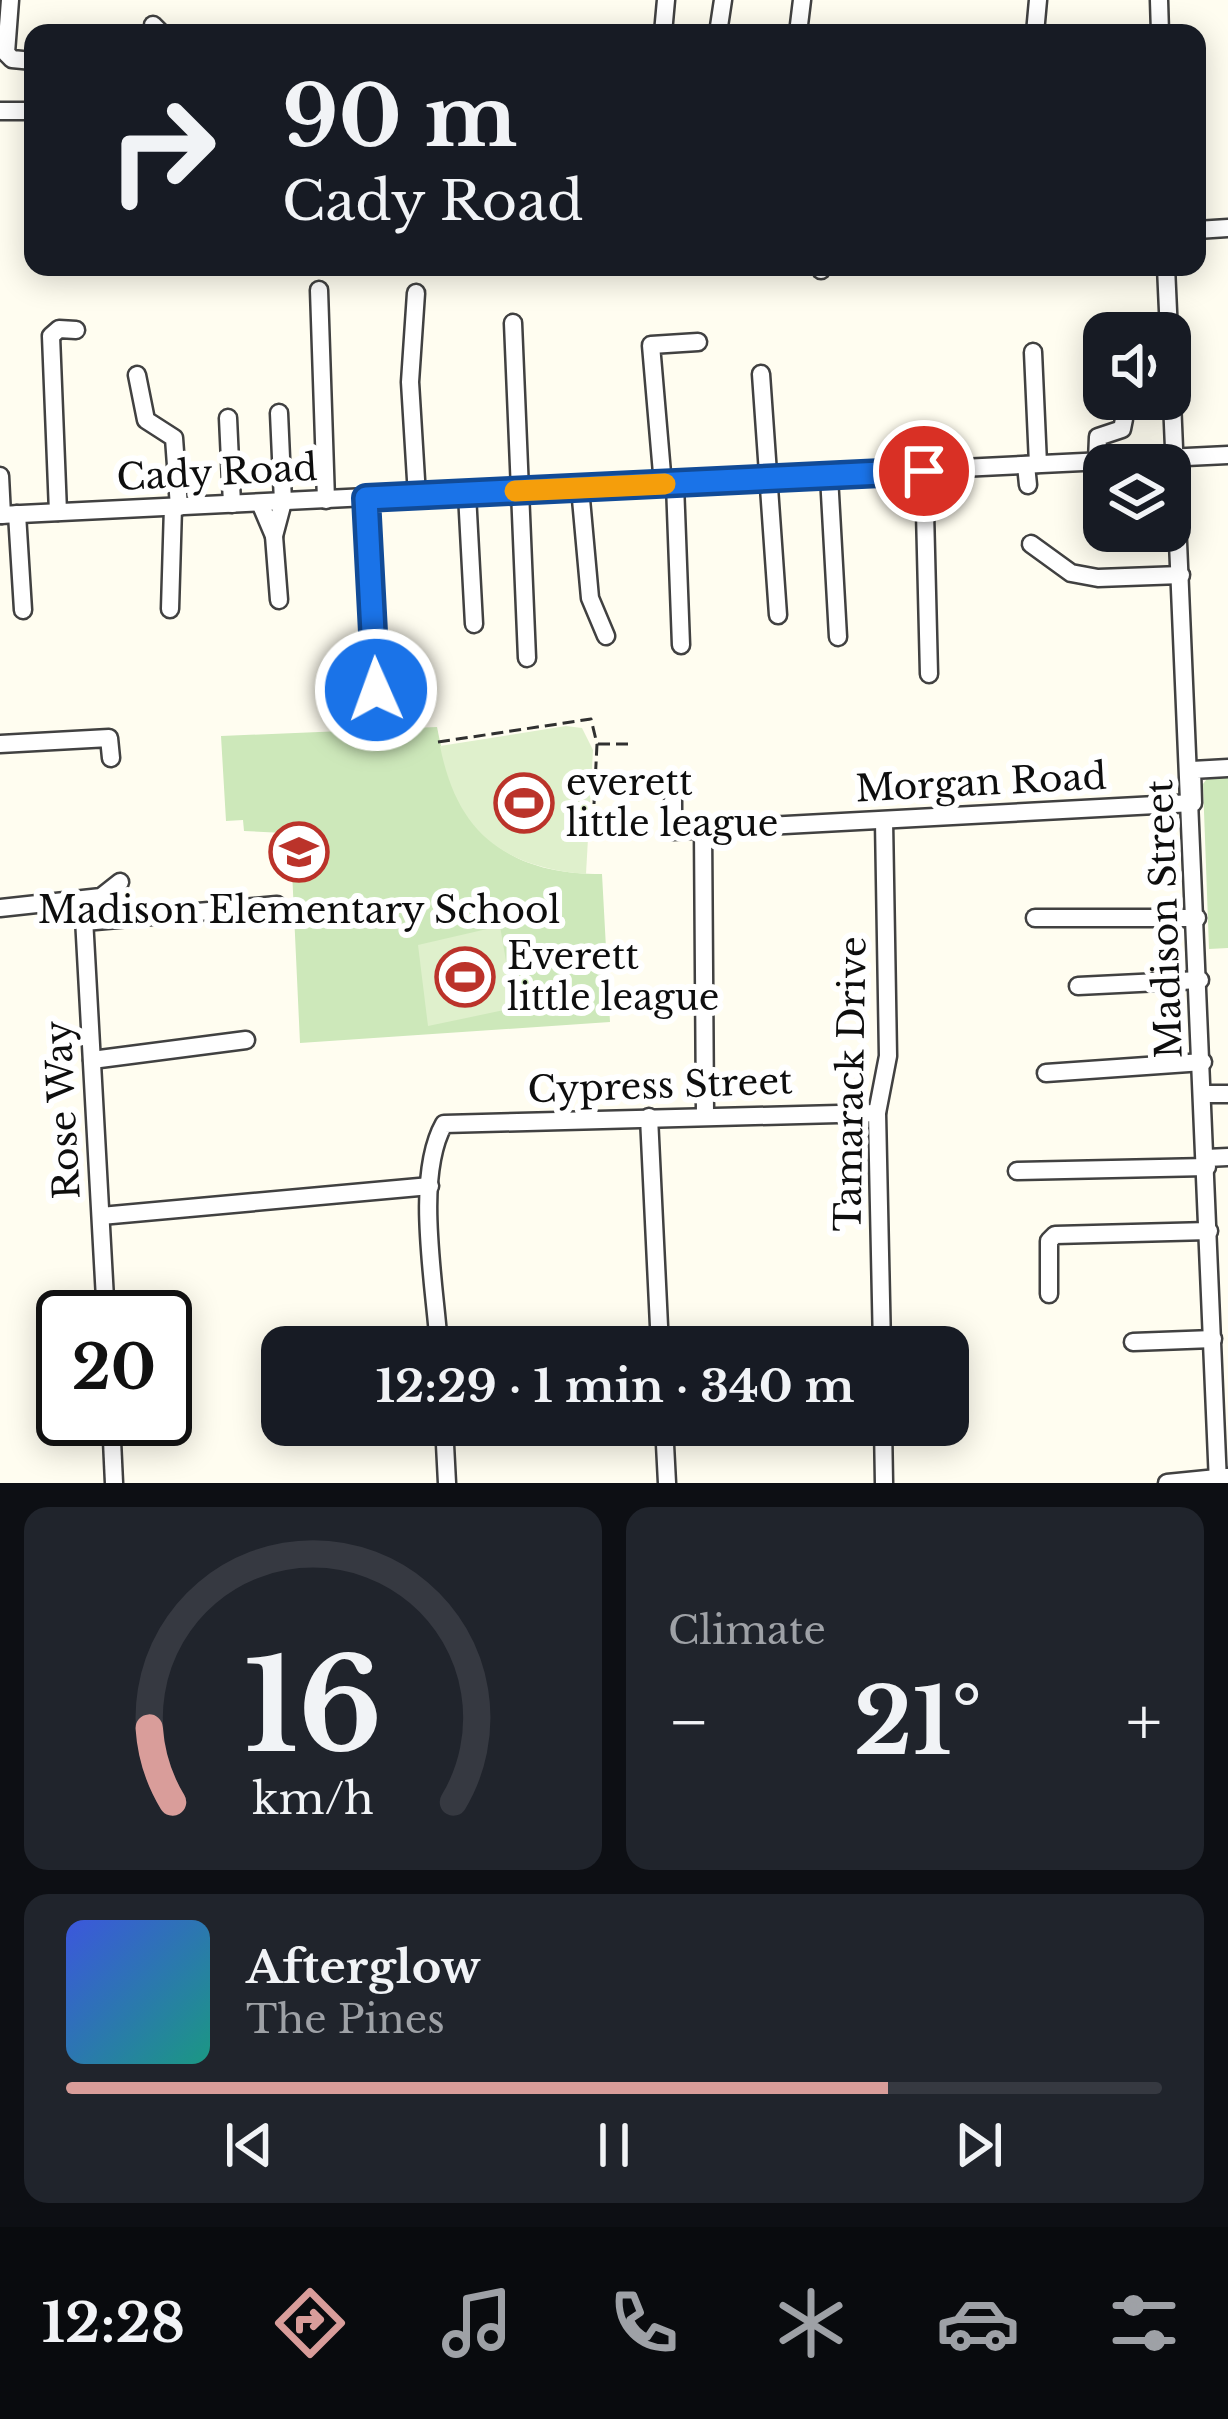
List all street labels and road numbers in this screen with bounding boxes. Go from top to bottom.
street label: Cady Road [116,445,319,500]
street label: Morgan Road [854,753,1108,812]
street label: Madison Street [1137,778,1192,1059]
street label: Tamarack Drive [825,936,876,1232]
street label: Rose Way [35,1020,90,1200]
street label: Cypress Street [527,1058,794,1113]

